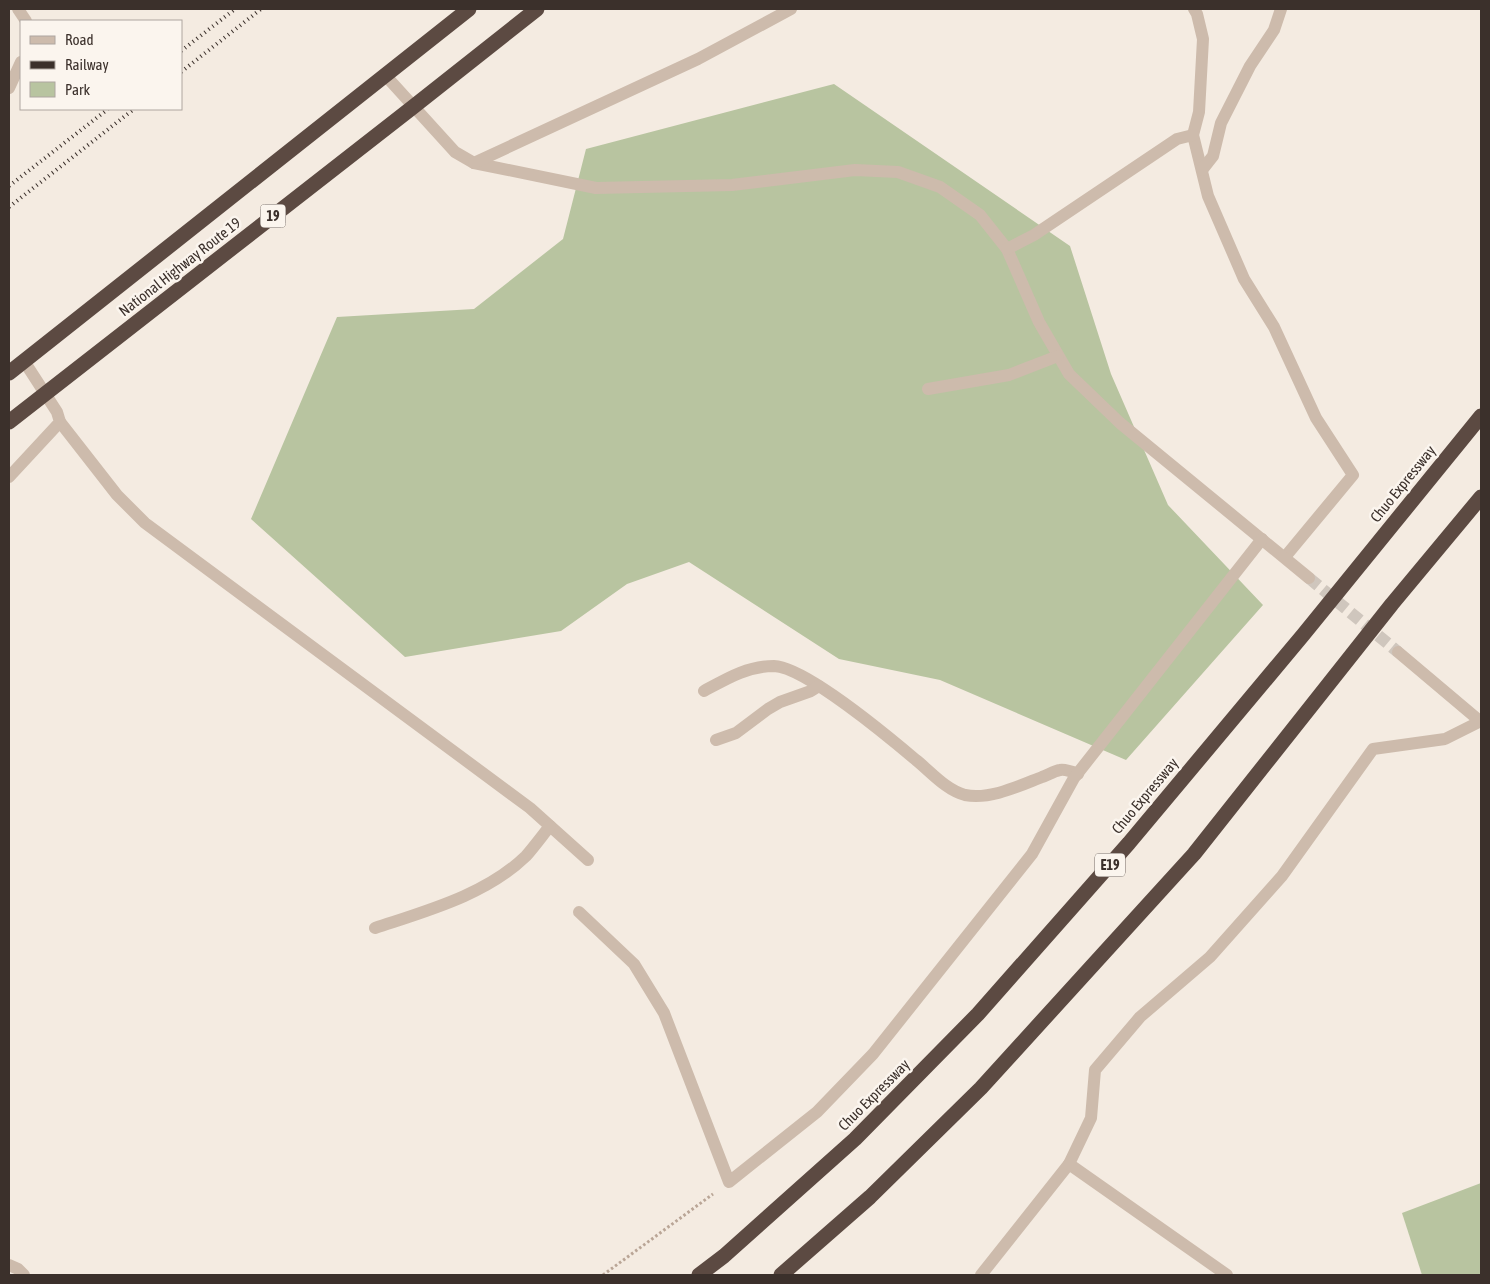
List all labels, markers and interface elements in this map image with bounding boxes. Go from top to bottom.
legend [20,20,182,110]
text: Road [65,31,94,48]
text: Railway [65,56,109,73]
text: Park [65,81,90,98]
road number: 19 [260,205,286,228]
street label: National Highway Route 19 [115,214,244,319]
street label: Chuo Expressway [1367,442,1439,525]
street label: Chuo Expressway [1108,754,1181,837]
road number: E19 [1095,854,1125,876]
street label: Chuo Expressway [834,1055,913,1134]

